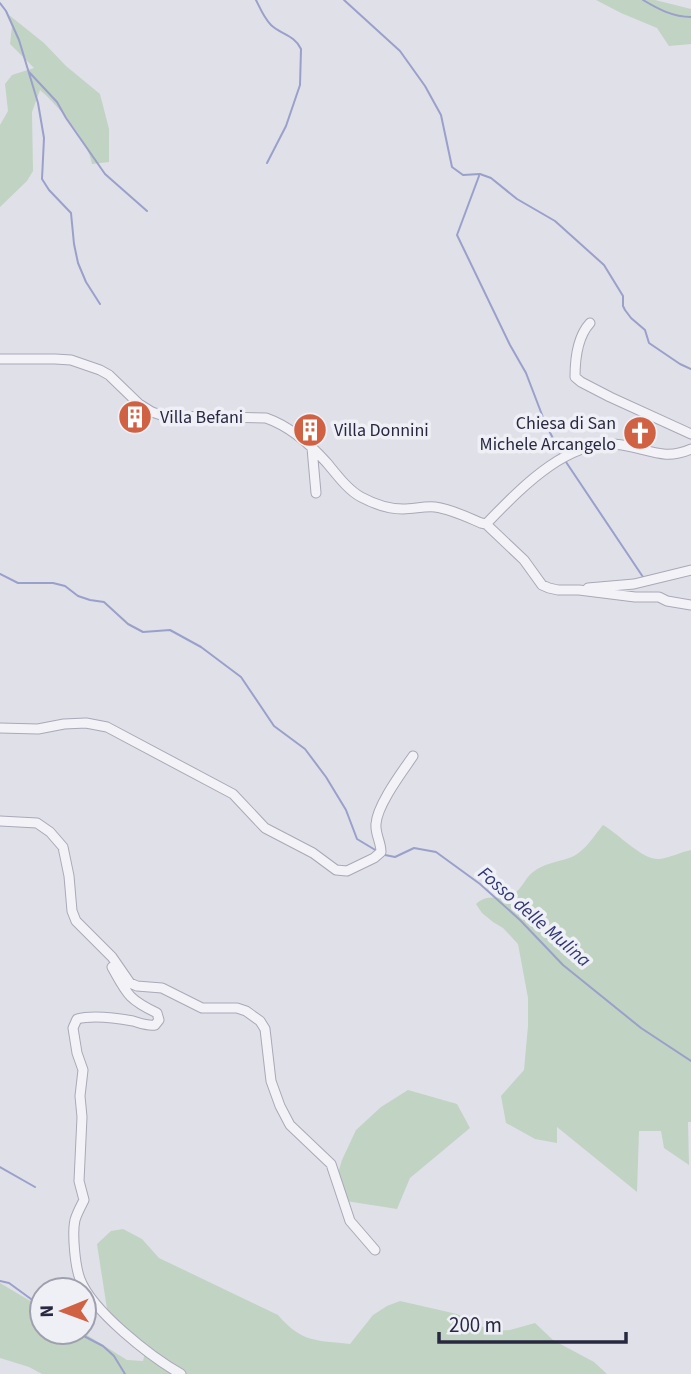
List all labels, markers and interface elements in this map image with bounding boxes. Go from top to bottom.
building icon: Villa Befani [116,398,154,436]
place label: Villa Befani [160,405,243,430]
building icon: Villa Donnini [291,411,329,449]
place label: Chiesa di San Michele Arcangelo [480,411,616,457]
church icon: Chiesa di San Michele Arcangelo [621,414,659,452]
place label: Villa Donnini [334,418,429,443]
water label: Fosso delle Mulina [472,860,596,974]
north arrow [28,1276,98,1346]
scale bar [439,1300,626,1344]
text: N [34,1305,61,1318]
text: 200 m [449,1310,502,1340]

